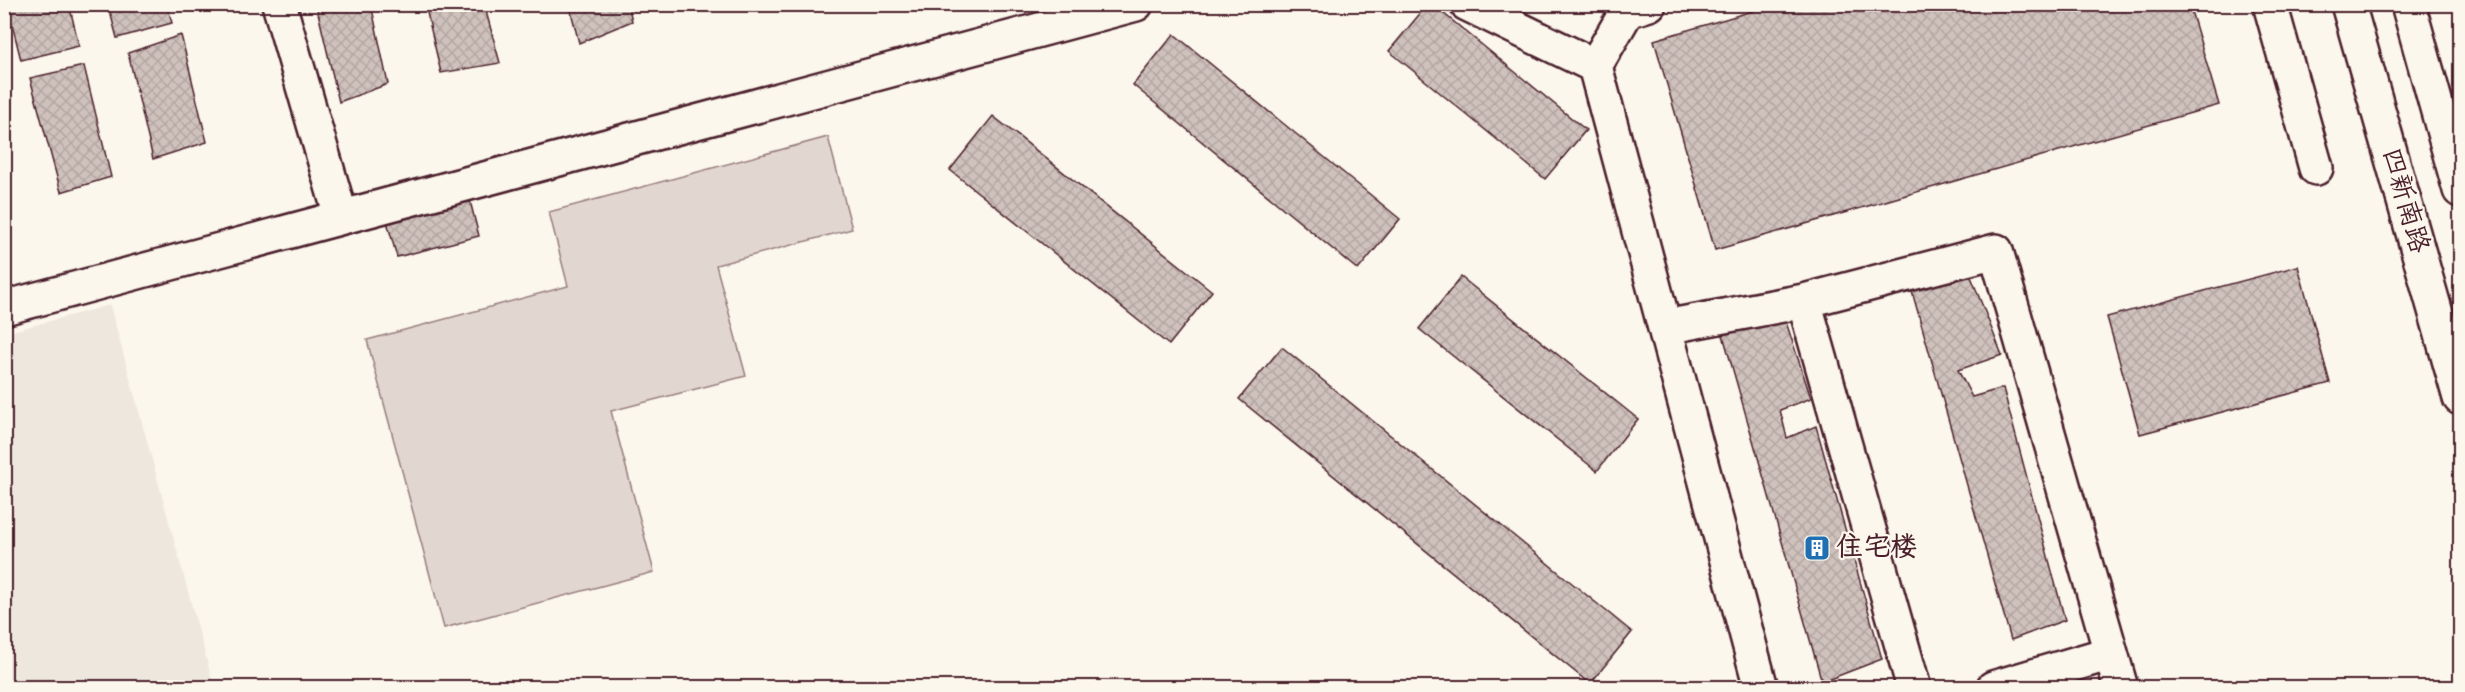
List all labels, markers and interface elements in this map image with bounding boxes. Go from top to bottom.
street label: 四新南路 [2370,144,2438,258]
place label: 住宅楼 [1836,529,1917,568]
building icon: 住宅楼 [1802,533,1832,563]

